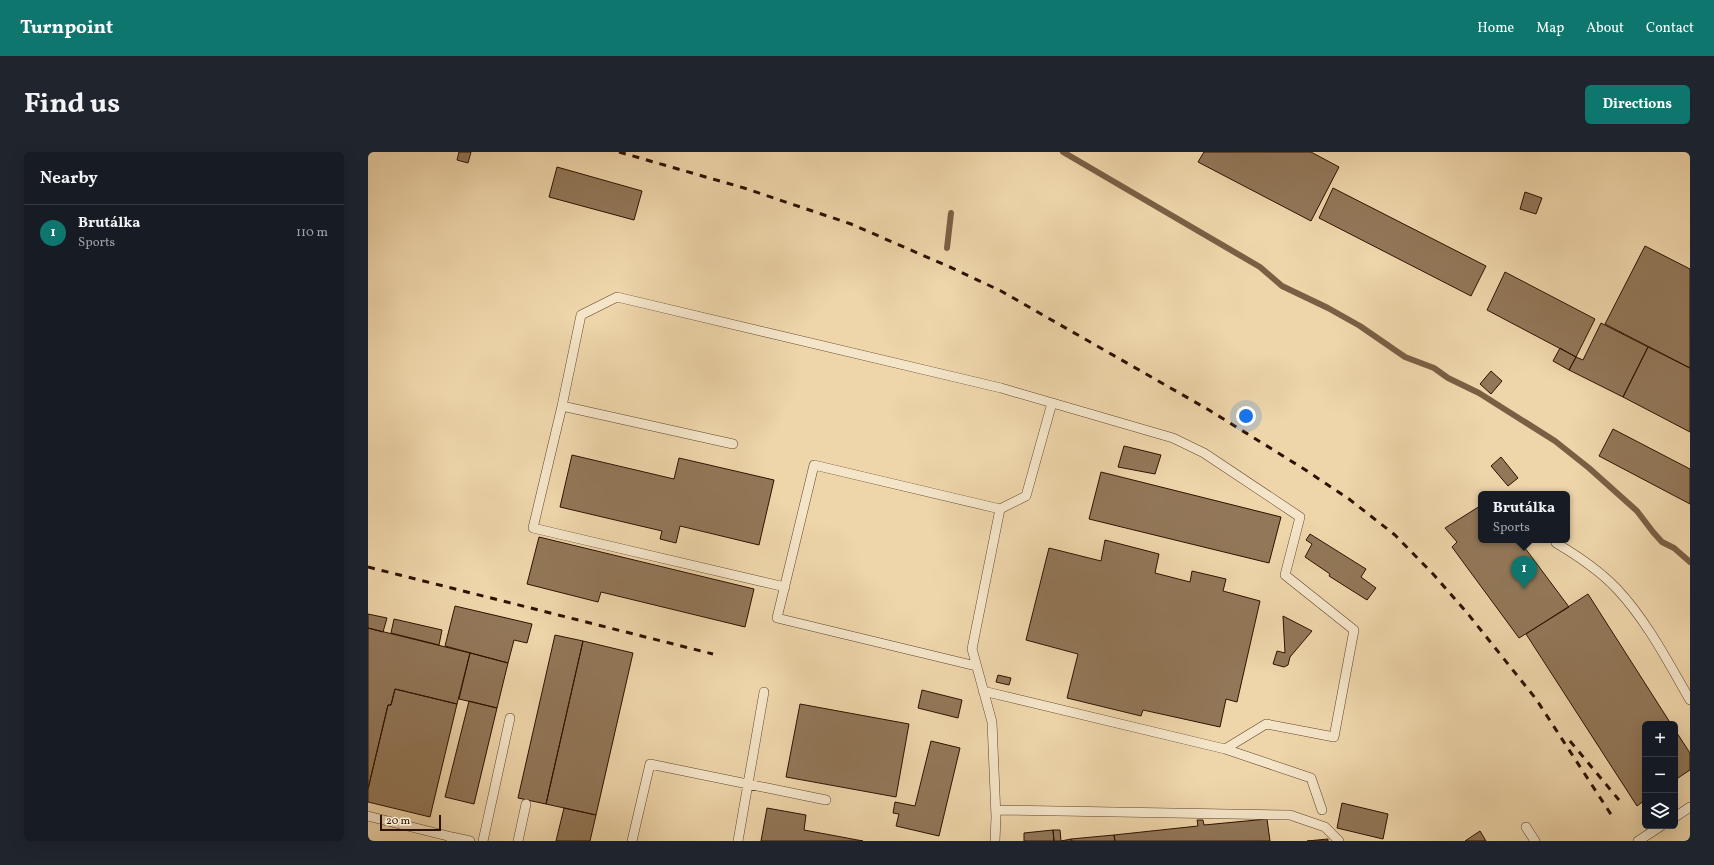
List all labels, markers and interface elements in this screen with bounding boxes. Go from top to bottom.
text: Turnpoint [20,15,113,41]
text: Home [1477,19,1514,38]
text: Map [1536,19,1564,38]
text: About [1586,19,1624,38]
text: Contact [1646,19,1694,38]
text: Find us [24,85,120,124]
button: Directions [1585,85,1690,124]
text: Nearby [40,167,98,190]
text: Brutálka [78,213,141,234]
text: 1 [50,224,56,242]
text: 110 m [296,224,328,242]
text: Sports [78,234,115,252]
your location [1236,406,1256,426]
popup [1478,491,1570,543]
text: Brutálka [1493,498,1555,519]
text: Sports [1493,519,1530,537]
pin: 1 [1511,556,1537,589]
map controls [1642,721,1678,829]
button: + [1642,721,1678,757]
button: − [1642,757,1678,793]
button: layers [1642,793,1678,829]
scale bar [380,813,441,832]
text: 20 m [386,814,410,829]

